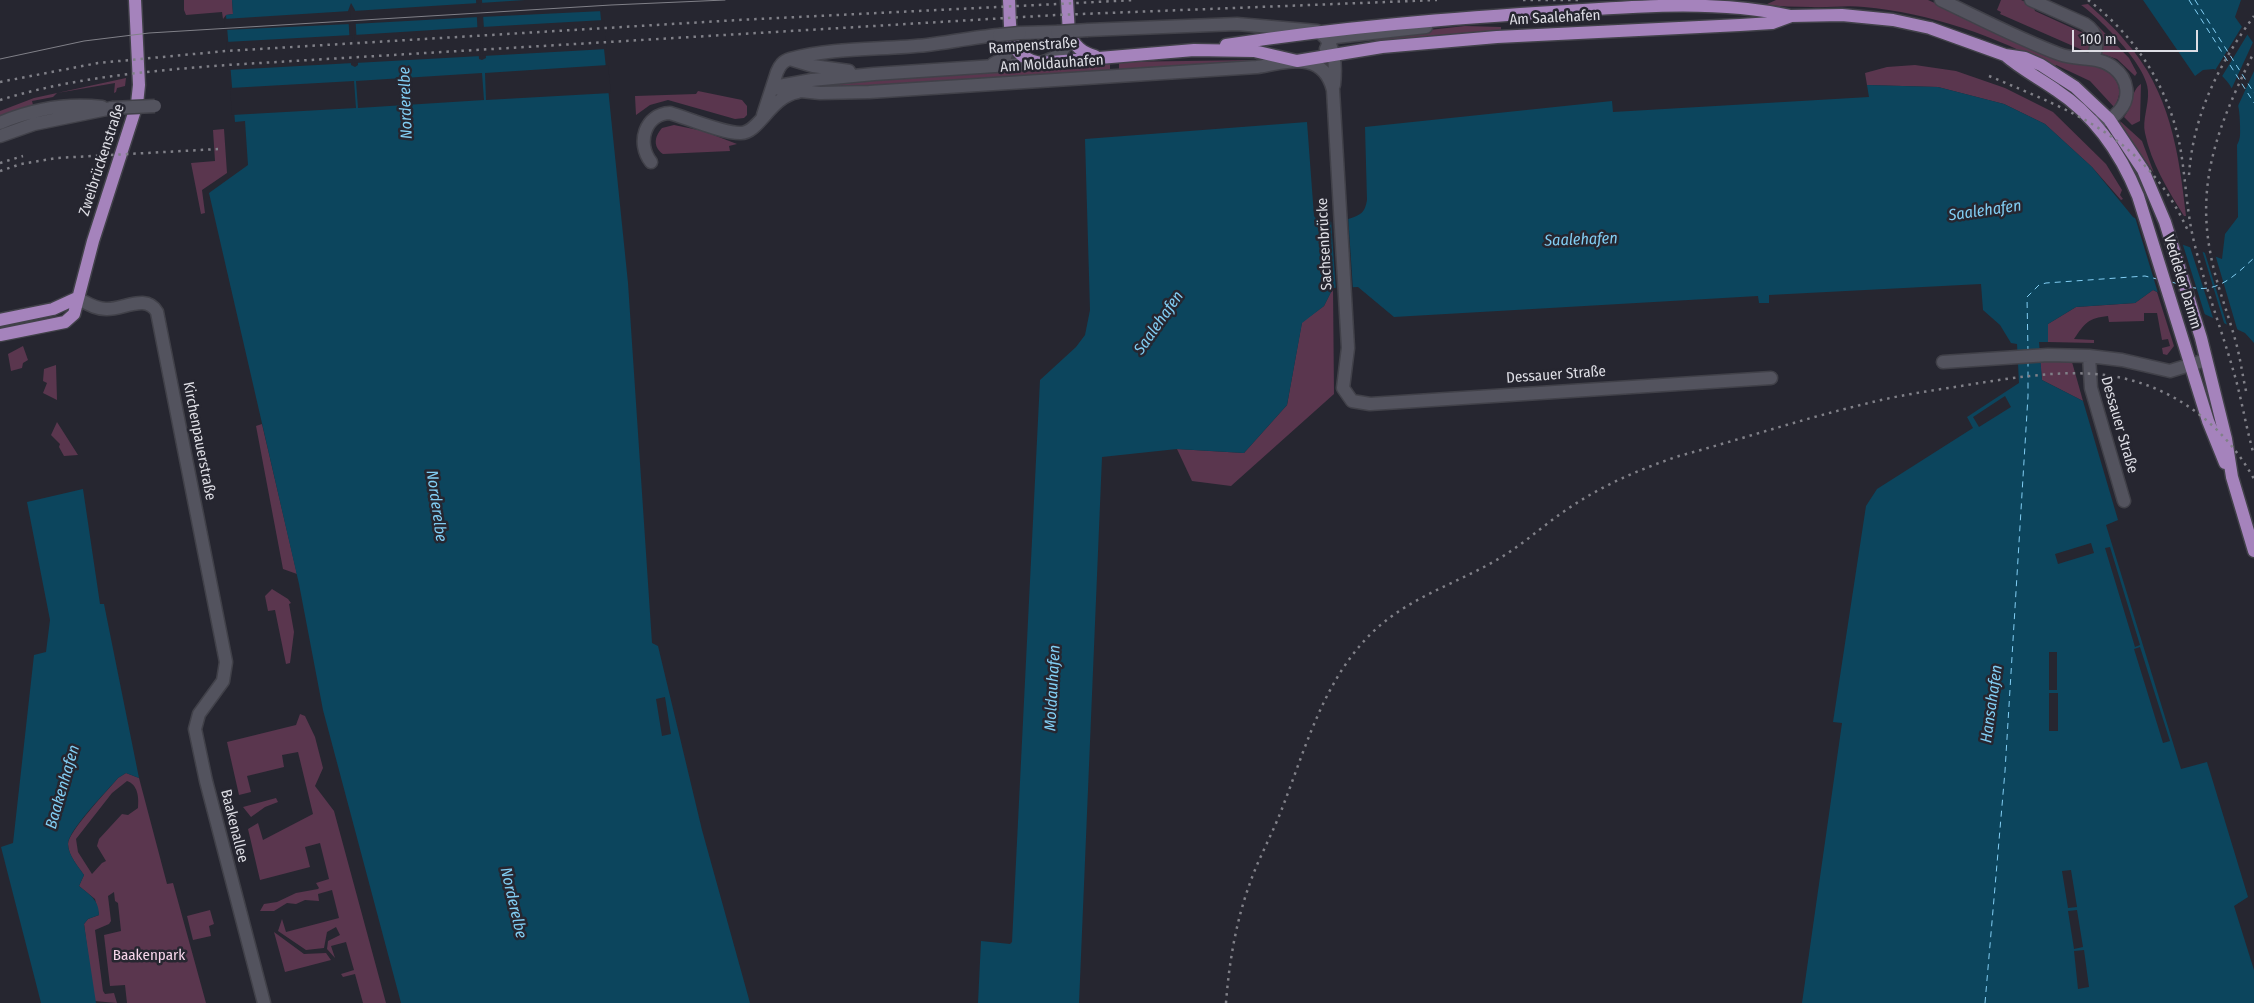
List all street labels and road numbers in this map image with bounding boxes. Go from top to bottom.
street label: Am Saalehafen [1509,7,1601,29]
street label: Rampenstraße [988,34,1078,58]
street label: Am Moldauhafen [1000,51,1104,77]
street label: Zweibrückenstraße [75,102,129,218]
street label: Sachsenbrücke [1314,197,1336,291]
street label: Veddeler Damm [2159,233,2205,331]
street label: Dessauer Straße [1506,363,1606,387]
street label: Dessauer Straße [2097,374,2141,476]
street label: Kirchenpauerstraße [179,380,219,502]
street label: Baakenallee [216,788,252,864]

